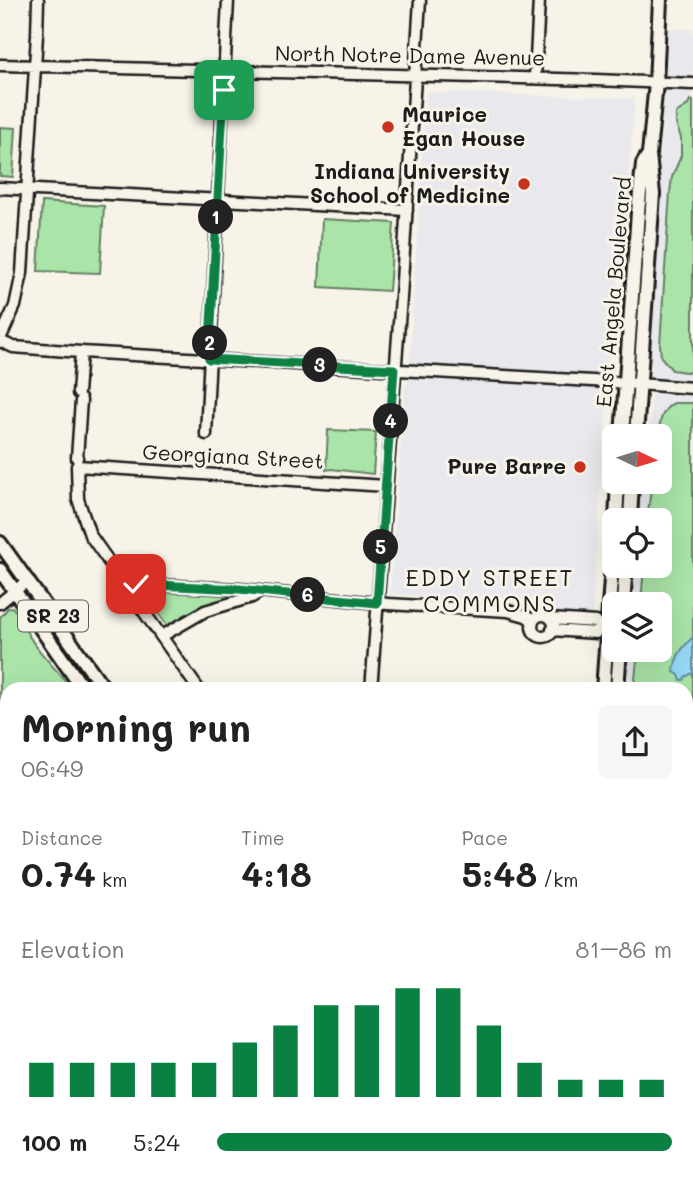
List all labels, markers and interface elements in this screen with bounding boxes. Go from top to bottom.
street label: North Notre Dame Avenue [275,39,545,70]
pin [194,60,254,120]
icon: arrive [205,71,243,109]
place label: Maurice Egan House [402,100,525,151]
marker: Maurice Egan House [380,119,396,135]
place label: Indiana University School of Medicine [310,157,510,208]
marker: Indiana University School of Medicine [516,176,532,192]
street label: East Angela Boulevard [589,176,636,408]
pin: 1 [198,200,234,234]
text: 1 [211,204,220,229]
pin: 2 [192,326,228,360]
text: 2 [204,330,215,355]
pin: 3 [302,348,338,382]
text: 3 [314,352,325,377]
pin: 4 [374,404,408,438]
text: 4 [384,408,397,433]
north arrow [602,424,672,494]
map controls [602,424,672,662]
street label: Georgiana Street [142,437,324,474]
place label: Pure Barre [447,452,566,479]
marker: Pure Barre [572,459,588,475]
button: locate [602,508,672,578]
pin: 5 [364,530,398,564]
text: 5 [375,534,386,559]
pin [106,554,166,614]
district label: EDDY STREET COMMONS [406,562,574,618]
icon: check [117,565,155,603]
pin: 6 [290,578,326,612]
text: 6 [302,582,313,607]
button: layers [602,592,672,662]
road number: SR 23 [18,600,88,632]
text: Morning run [21,702,251,752]
button: share [598,705,672,779]
text: 06:49 [21,753,83,783]
text: Distance [21,825,103,850]
text: Time [241,825,285,850]
text: Pace [462,825,508,850]
text: 0.74 [21,850,96,896]
text: 4:18 [241,850,312,896]
text: 5:48 [462,850,537,896]
text: km [96,867,127,892]
text: /km [537,867,578,892]
text: Elevation [21,934,124,964]
text: 81–86 m [575,934,672,964]
text: 100 m [21,1127,87,1157]
text: 5:24 [133,1127,180,1157]

